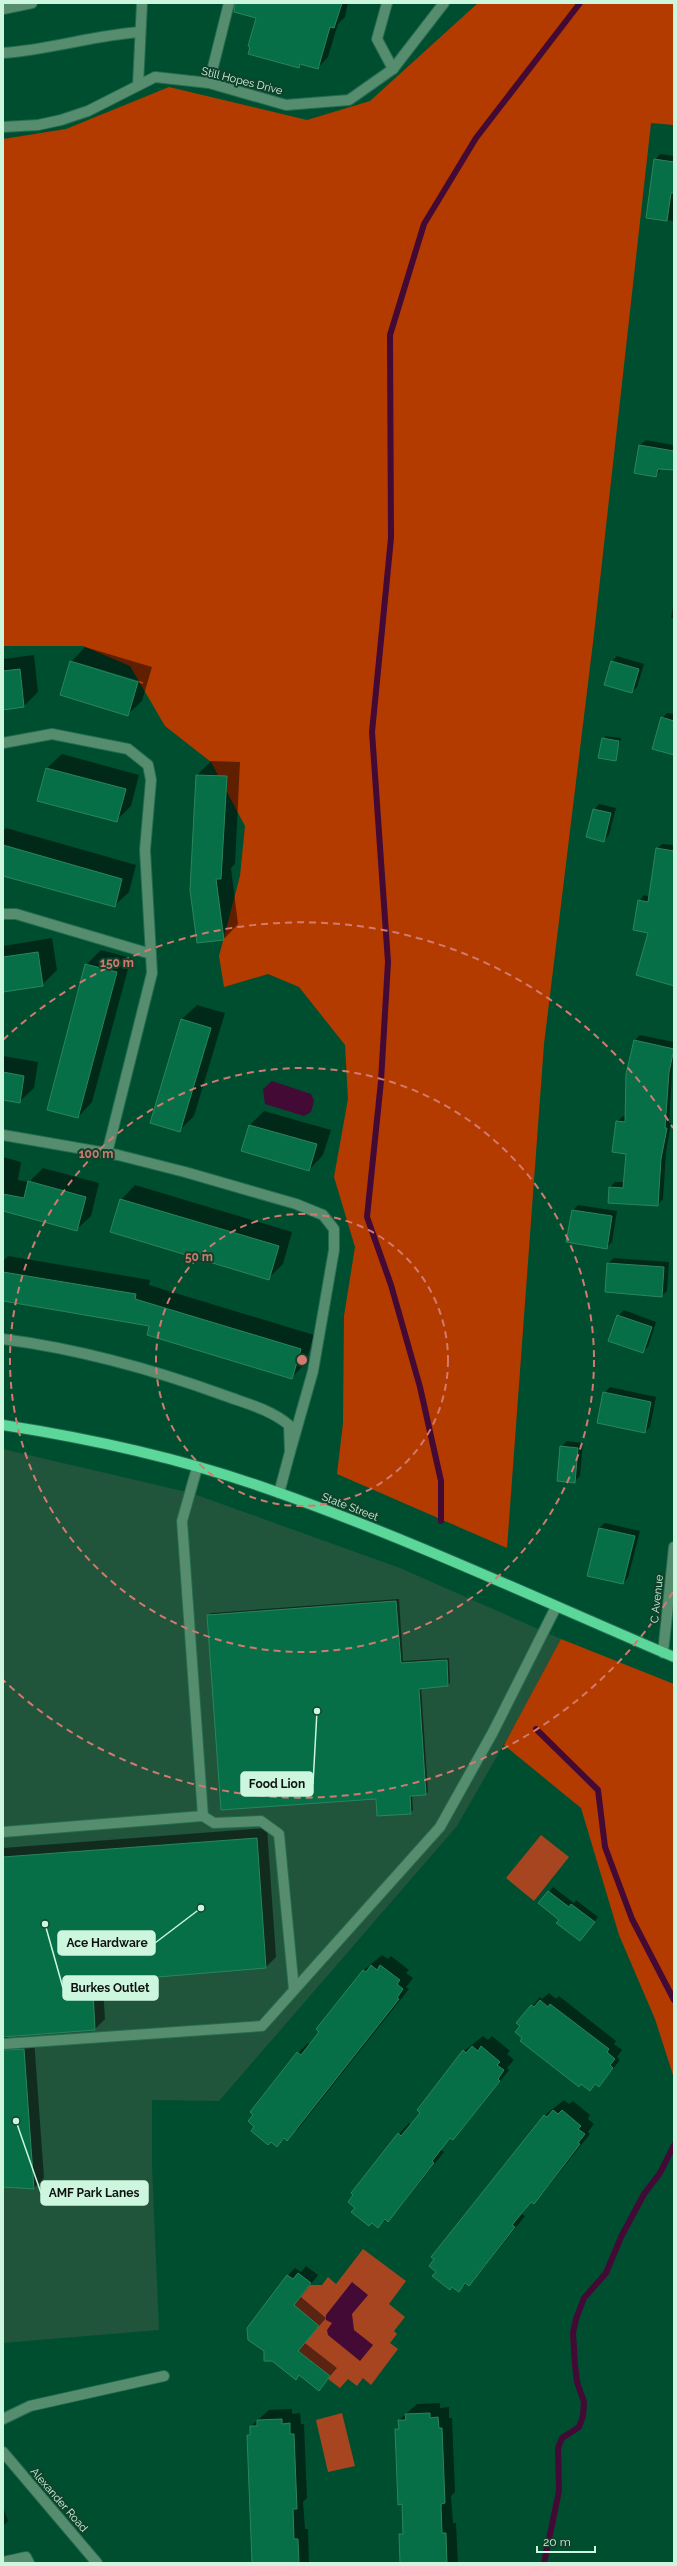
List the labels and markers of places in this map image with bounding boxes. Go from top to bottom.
centre of rings [295,1353,309,1367]
callout: Food Lion [241,1772,313,1796]
callout: Ace Hardware [58,1931,155,1955]
callout: Burkes Outlet [63,1976,158,2000]
callout: AMF Park Lanes [41,2181,148,2205]

